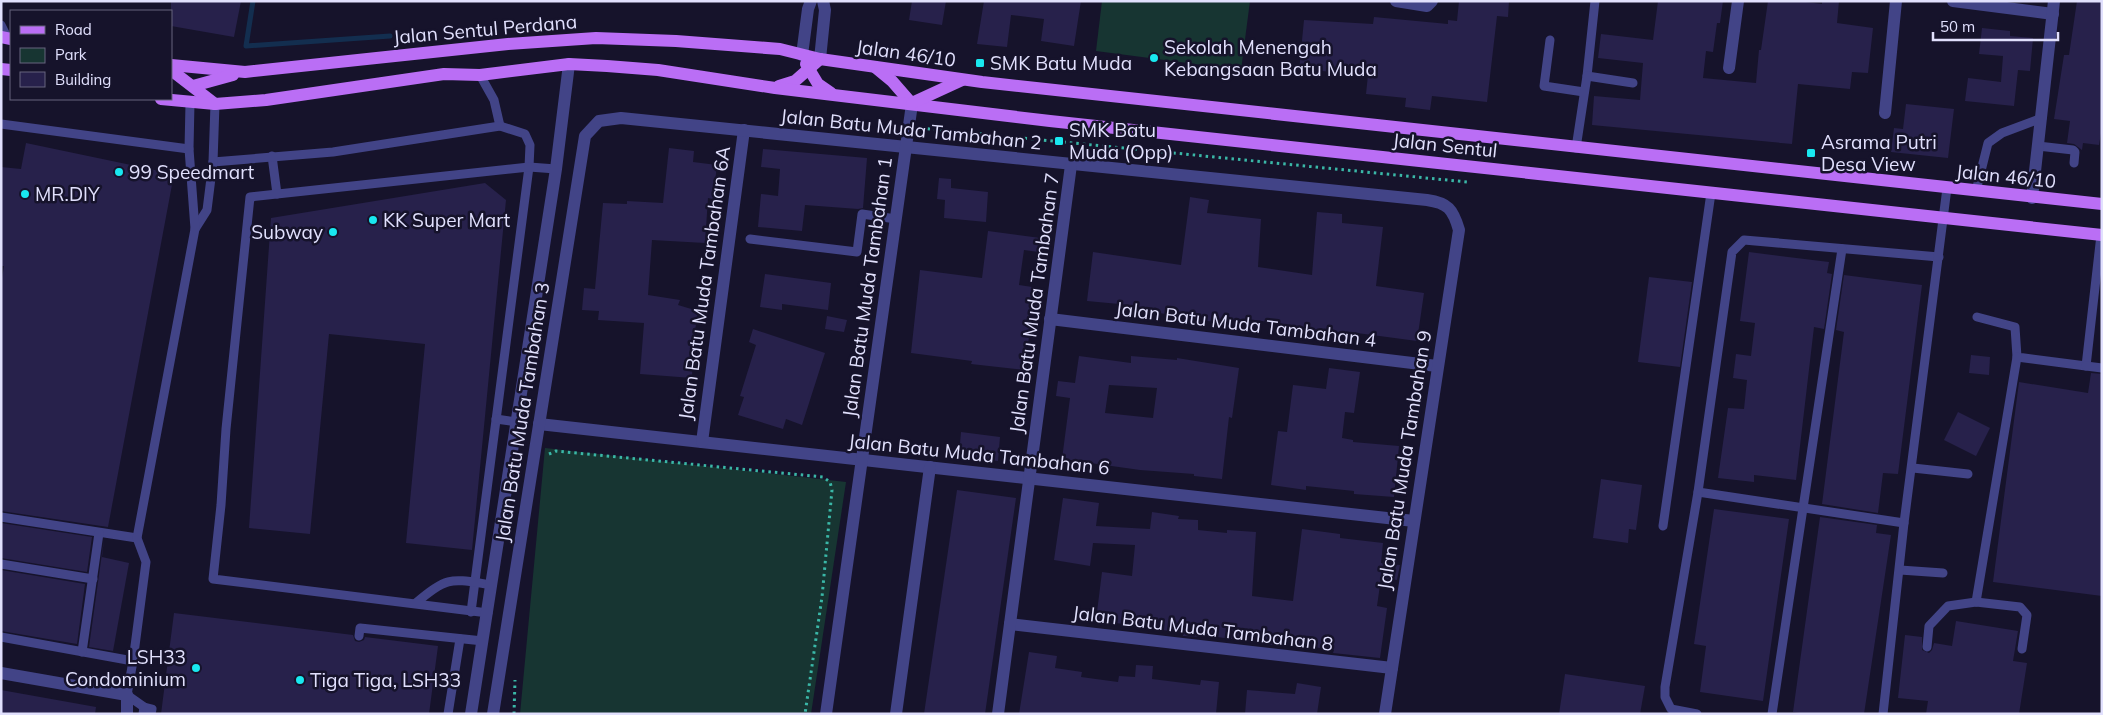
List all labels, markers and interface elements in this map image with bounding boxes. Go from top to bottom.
street label: Jalan Sentul Perdana [392,9,578,49]
legend [10,10,172,100]
scale bar [1933,10,2058,42]
text: 50 m [1940,17,1975,36]
text: Road [55,20,92,39]
street label: Jalan 46/10 [854,34,958,72]
place label: Sekolah Menengah Kebangsaan Batu Muda [1164,35,1377,81]
text: Park [55,45,87,64]
place label: SMK Batu Muda [990,51,1132,75]
marker: Sekolah Menengah Kebangsaan Batu Muda [1148,52,1160,64]
marker: SMK Batu Muda [974,57,986,69]
text: Building [55,70,111,89]
street label: Jalan Batu Muda Tambahan 2 [779,103,1043,155]
place label: SMK Batu Muda (Opp) [1069,118,1173,164]
street label: Jalan Sentul [1391,128,1499,162]
place label: Asrama Putri Desa View [1821,130,1937,176]
marker: SMK Batu Muda (Opp) [1053,135,1065,147]
street label: Jalan Batu Muda Tambahan 6A [673,144,735,422]
marker: Asrama Putri Desa View [1805,147,1817,159]
street label: Jalan Batu Muda Tambahan 1 [837,155,897,419]
street label: Jalan 46/10 [1955,159,2057,193]
place label: 99 Speedmart [129,160,255,184]
marker: 99 Speedmart [113,166,125,178]
street label: Jalan Batu Muda Tambahan 7 [1004,171,1064,435]
place label: MR.DIY [35,182,100,206]
marker: MR.DIY [19,188,31,200]
place label: KK Super Mart [383,208,511,232]
marker: KK Super Mart [367,214,379,226]
place label: Subway [251,220,323,244]
marker: Subway [327,226,339,238]
street label: Jalan Batu Muda Tambahan 3 [490,280,554,544]
street label: Jalan Batu Muda Tambahan 4 [1114,296,1378,352]
street label: Jalan Batu Muda Tambahan 9 [1372,328,1436,592]
street label: Jalan Batu Muda Tambahan 6 [847,428,1111,480]
street label: Jalan Batu Muda Tambahan 8 [1071,600,1335,656]
place label: LSH33 Condominium [65,645,186,691]
marker: LSH33 Condominium [190,662,202,674]
place label: Tiga Tiga, LSH33 [310,668,461,692]
marker: Tiga Tiga, LSH33 [294,674,306,686]

